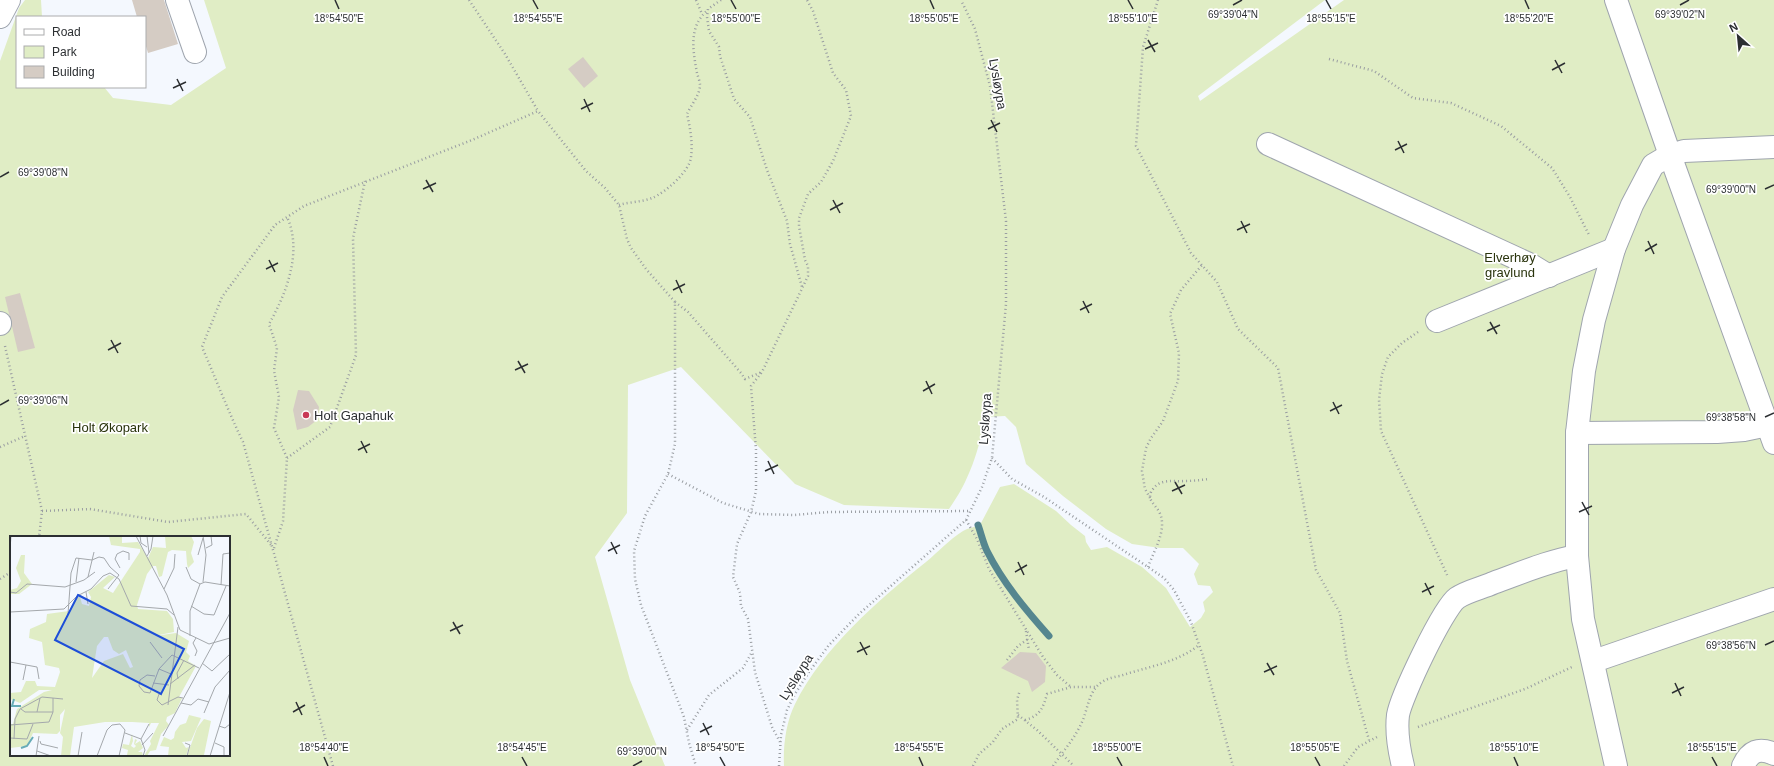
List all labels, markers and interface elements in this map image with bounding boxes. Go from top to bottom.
text: 69°39'04"N [1208,9,1258,20]
text: 69°39'02"N [1655,9,1705,20]
text: 18°54'50"E [314,13,364,24]
text: 18°54'55"E [513,13,563,24]
text: 18°55'00"E [711,13,761,24]
text: 18°55'05"E [909,13,959,24]
text: 18°55'10"E [1108,13,1158,24]
text: 18°55'15"E [1306,13,1356,24]
text: 18°55'20"E [1504,13,1554,24]
legend [16,16,146,88]
north arrow [1718,16,1758,56]
text: N [1727,20,1740,34]
text: Road [52,25,81,39]
text: Park [52,45,78,59]
street label: Lysløypa [986,57,1010,111]
text: Building [52,65,95,79]
text: 69°39'08"N [18,167,68,178]
text: 69°39'00"N [1706,184,1756,195]
park label: Elverhøy gravlund [1484,250,1536,280]
street label: Lysløypa [976,392,994,445]
text: 69°39'06"N [18,395,68,406]
place label: Holt Gapahuk [314,408,394,423]
marker: Holt Gapahuk [301,410,311,420]
text: 69°38'58"N [1706,412,1756,423]
park label: Holt Økopark [72,420,148,435]
inset map [10,536,230,756]
text: 69°38'56"N [1706,640,1756,651]
street label: Lysløypa [776,651,816,703]
text: 18°54'40"E [299,742,349,753]
text: 18°54'45"E [497,742,547,753]
text: 18°54'50"E [695,742,745,753]
text: 18°54'55"E [894,742,944,753]
text: 18°55'00"E [1092,742,1142,753]
text: 18°55'05"E [1290,742,1340,753]
text: 18°55'10"E [1489,742,1539,753]
text: 18°55'15"E [1687,742,1737,753]
text: 69°39'00"N [617,746,667,757]

